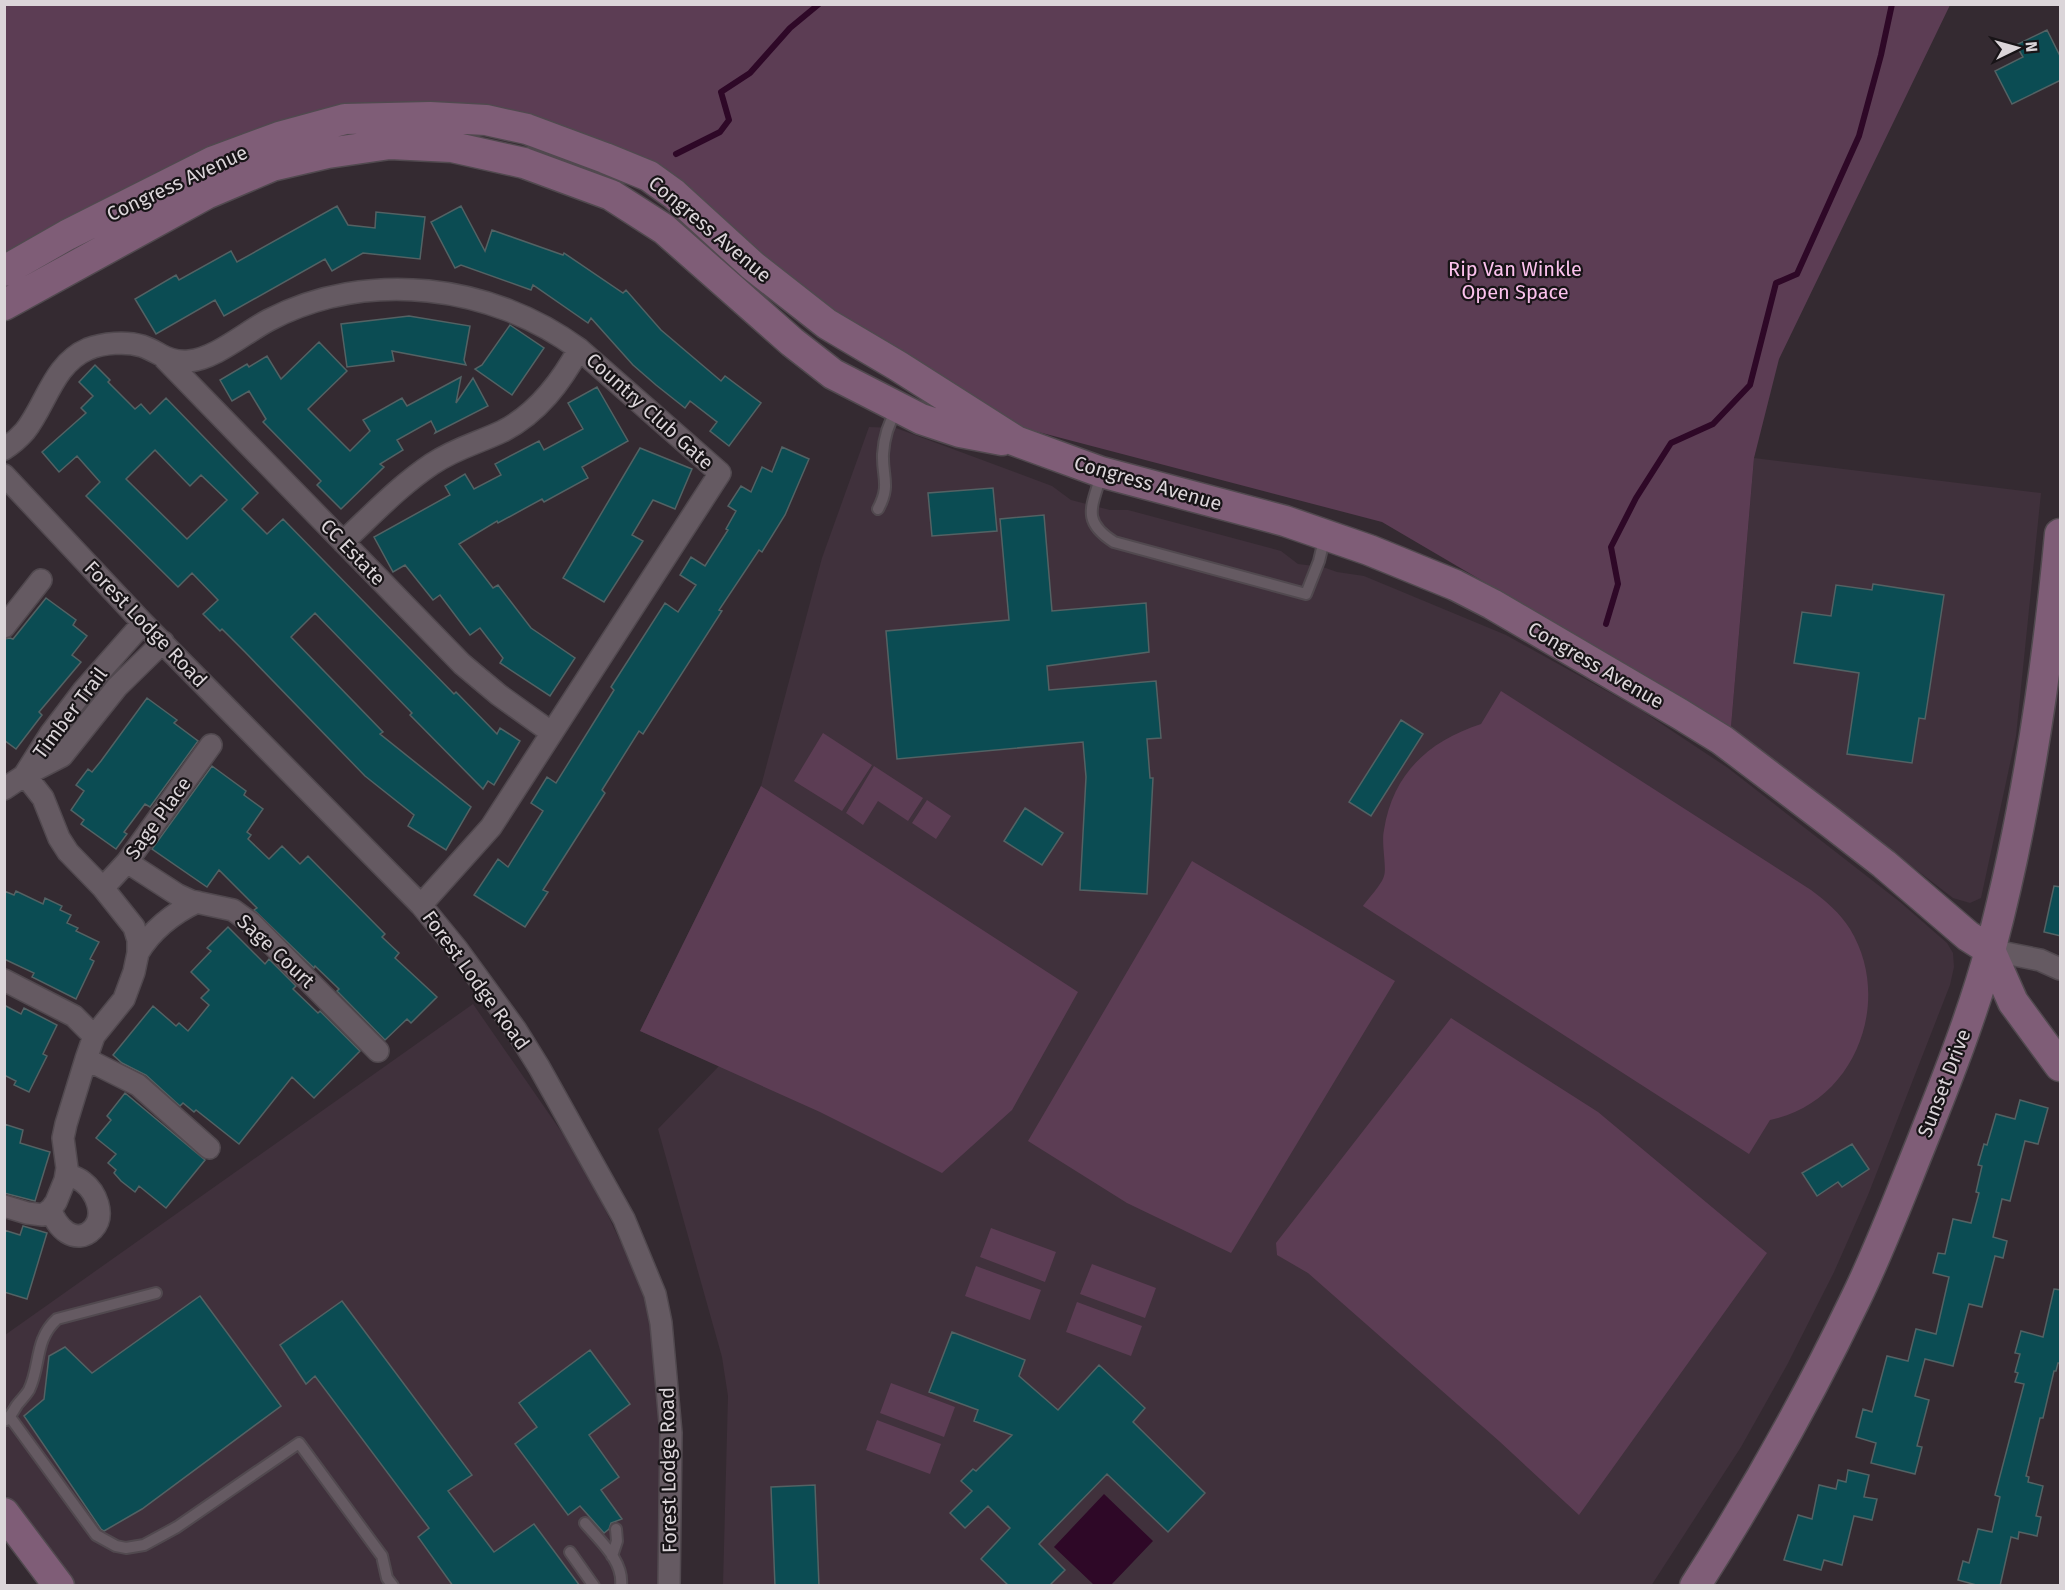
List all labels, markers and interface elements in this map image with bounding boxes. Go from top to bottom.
north arrow [1987,18,2047,78]
text: N [2022,41,2041,53]
street label: Congress Avenue [103,140,251,226]
street label: Congress Avenue [644,171,776,287]
park label: Rip Van Winkle Open Space [1448,257,1582,304]
street label: Country Club Gate [581,348,719,474]
street label: Congress Avenue [1071,450,1225,516]
street label: CC Estate [316,514,390,590]
street label: Forest Lodge Road [80,556,212,692]
street label: Congress Avenue [1524,616,1668,714]
street label: Timber Trail [28,663,112,763]
street label: Sage Place [120,772,196,864]
street label: Forest Lodge Road [417,906,535,1054]
street label: Sage Court [232,909,320,993]
street label: Sunset Drive [1912,1026,1976,1140]
street label: Forest Lodge Road [655,1387,681,1553]

